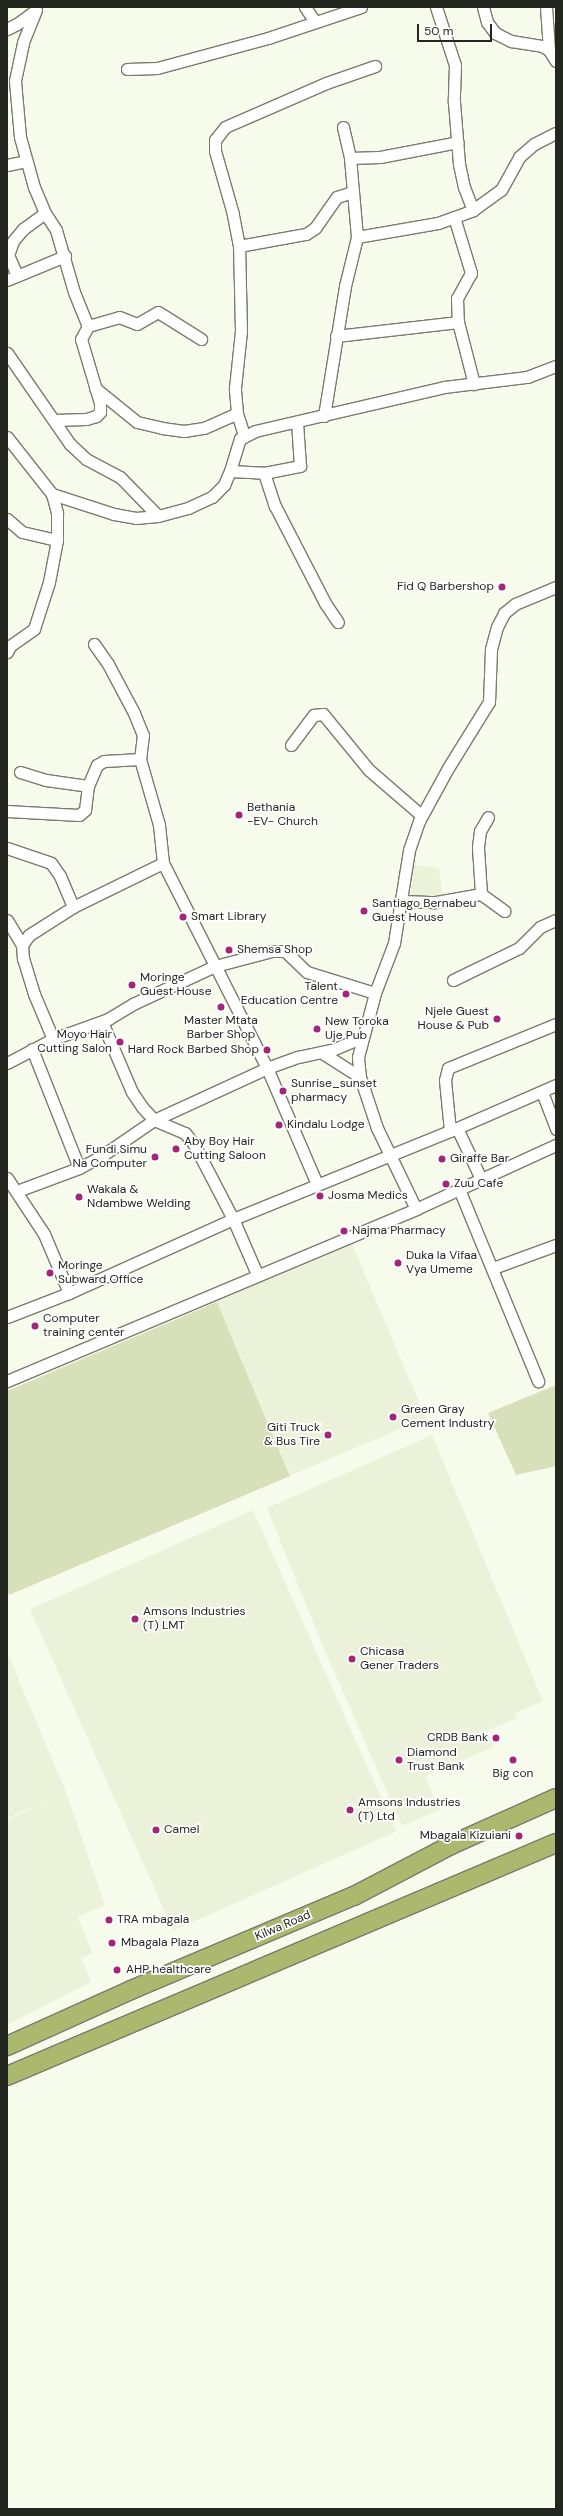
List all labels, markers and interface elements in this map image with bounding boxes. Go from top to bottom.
scale bar [419,16,494,42]
text: 50 m [424,23,453,39]
place label: Fid Q Barbershop [397,580,494,594]
marker: Fid Q Barbershop [497,582,507,592]
place label: Bethania -EV- Church [247,801,318,829]
marker: Bethania -EV- Church [234,810,244,820]
place label: Santiago Bernabeu Guest House [372,897,476,925]
marker: Santiago Bernabeu Guest House [359,906,369,916]
place label: Smart Library [191,910,266,924]
marker: Smart Library [178,912,188,922]
place label: Shemsa Shop [237,943,313,957]
marker: Shemsa Shop [224,945,234,955]
place label: Moringe Guest House [140,971,211,999]
marker: Moringe Guest House [127,980,137,990]
place label: Talent Education Centre [241,980,338,1008]
marker: Talent Education Centre [341,989,351,999]
marker: Master Mtata Barber Shop [216,1002,226,1012]
place label: Njele Guest House & Pub [417,1005,489,1033]
place label: Master Mtata Barber Shop [184,1014,258,1042]
marker: Njele Guest House & Pub [492,1014,502,1024]
place label: New Toroka Uje Pub [325,1015,389,1043]
marker: New Toroka Uje Pub [312,1024,322,1034]
place label: Moyo Hair Cutting Salon [37,1028,112,1056]
marker: Moyo Hair Cutting Salon [115,1037,125,1047]
place label: Hard Rock Barbed Shop [128,1043,259,1057]
marker: Hard Rock Barbed Shop [262,1045,272,1055]
place label: Sunrise_sunset pharmacy [291,1077,377,1105]
marker: Sunrise_sunset pharmacy [278,1086,288,1096]
place label: Kindalu Lodge [287,1118,365,1132]
marker: Kindalu Lodge [274,1120,284,1130]
place label: Aby Boy Hair Cutting Saloon [184,1135,266,1163]
place label: Fundi Simu Na Computer [72,1143,147,1171]
marker: Aby Boy Hair Cutting Saloon [171,1144,181,1154]
marker: Fundi Simu Na Computer [150,1152,160,1162]
place label: Giraffe Bar [450,1152,509,1166]
marker: Giraffe Bar [437,1154,447,1164]
place label: Zuu Cafe [454,1177,503,1191]
marker: Zuu Cafe [441,1179,451,1189]
place label: Wakala & Ndambwe Welding [87,1183,191,1211]
place label: Josma Medics [328,1189,408,1203]
marker: Josma Medics [315,1191,325,1201]
marker: Wakala & Ndambwe Welding [74,1192,84,1202]
place label: Najma Pharmacy [352,1224,446,1238]
marker: Najma Pharmacy [339,1226,349,1236]
place label: Duka la Vifaa Vya Umeme [406,1249,477,1277]
marker: Duka la Vifaa Vya Umeme [393,1258,403,1268]
place label: Moringe Subward Office [58,1259,143,1287]
marker: Moringe Subward Office [45,1268,55,1278]
place label: Computer training center [43,1312,124,1340]
marker: Computer training center [30,1321,40,1331]
place label: Green Gray Cement Industry [401,1403,494,1431]
marker: Green Gray Cement Industry [388,1412,398,1422]
place label: Giti Truck & Bus Tire [264,1421,320,1449]
marker: Giti Truck & Bus Tire [323,1430,333,1440]
place label: Amsons Industries (T) LMT [143,1605,246,1633]
marker: Amsons Industries (T) LMT [130,1614,140,1624]
place label: Chicasa Gener Traders [360,1645,439,1673]
marker: Chicasa Gener Traders [347,1654,357,1664]
place label: CRDB Bank [427,1731,488,1745]
marker: CRDB Bank [491,1733,501,1743]
place label: Diamond Trust Bank [407,1746,465,1774]
marker: Diamond Trust Bank [394,1755,404,1765]
marker: Big con [508,1755,518,1765]
place label: Big con [493,1767,533,1781]
place label: Amsons Industries (T) Ltd [358,1796,461,1824]
marker: Amsons Industries (T) Ltd [345,1805,355,1815]
place label: Camel [164,1823,199,1837]
marker: Camel [151,1825,161,1835]
place label: Mbagala Kizuiani [420,1829,511,1843]
marker: Mbagala Kizuiani [514,1831,524,1841]
street label: Kilwa Road [253,1908,313,1944]
place label: TRA mbagala [117,1913,189,1927]
marker: TRA mbagala [104,1915,114,1925]
place label: Mbagala Plaza [121,1936,199,1950]
marker: Mbagala Plaza [106,1937,118,1949]
place label: AHP healthcare [126,1963,211,1977]
marker: AHP healthcare [111,1964,123,1976]

